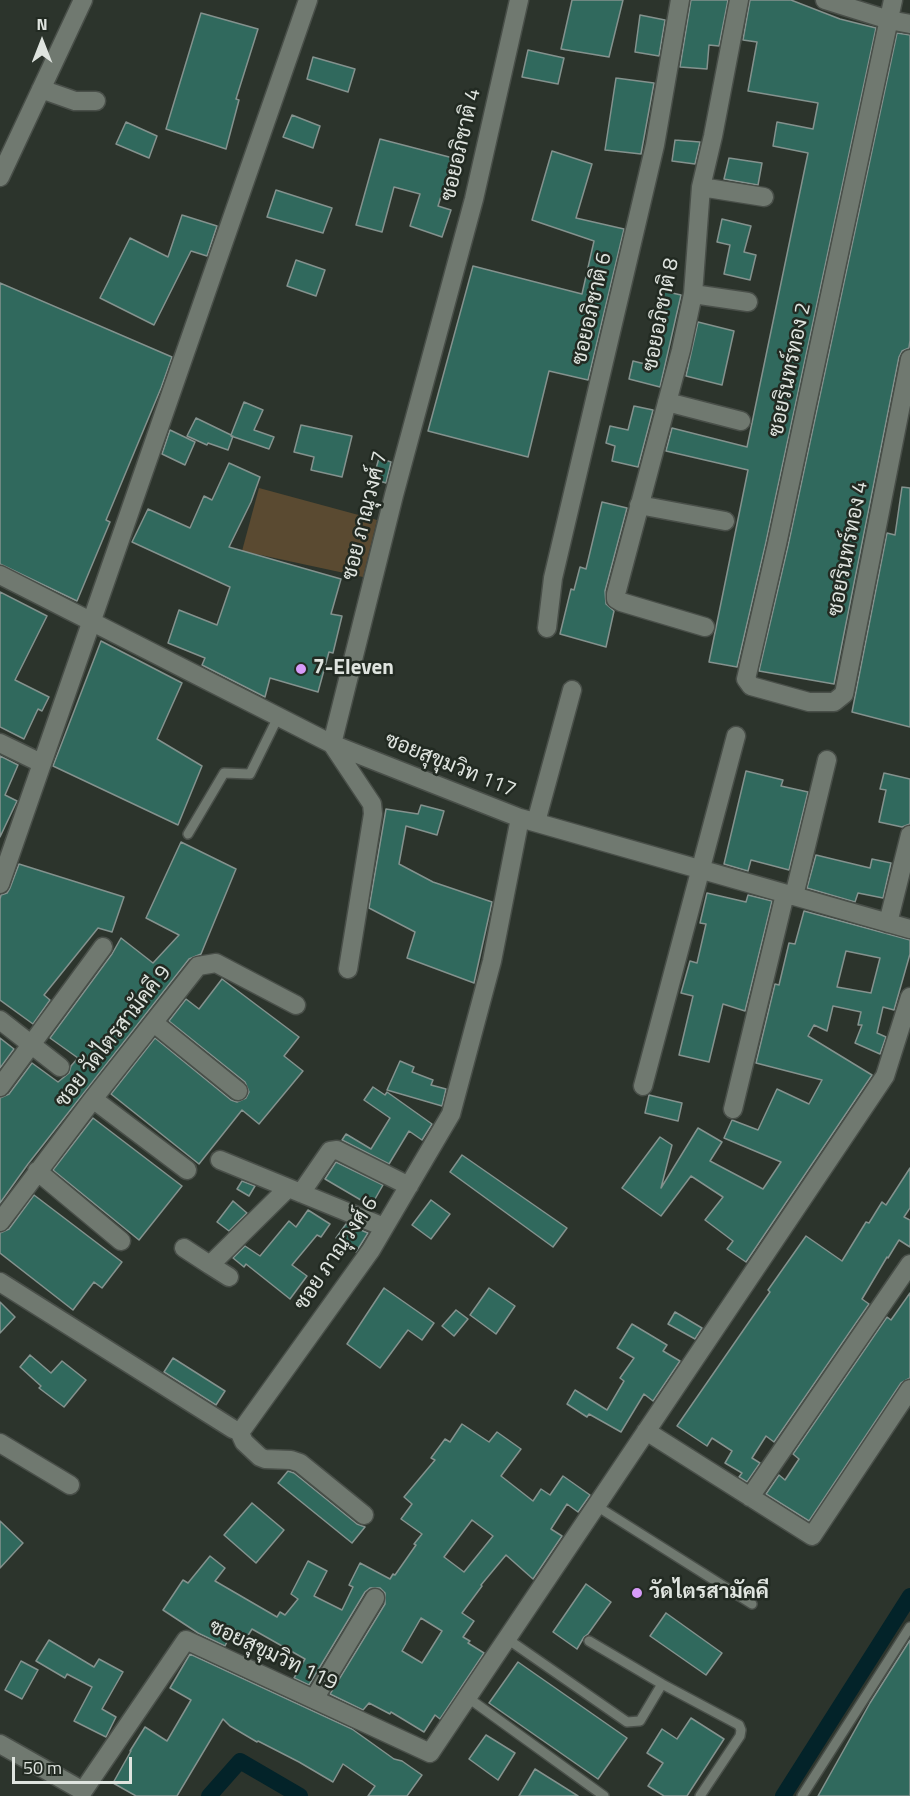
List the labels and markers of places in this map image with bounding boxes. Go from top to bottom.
place label: 7-Eleven [313,656,394,682]
marker: 7-Eleven [294,662,308,676]
place label: วัดไตรสามัคคี [649,1580,769,1606]
marker: วัดไตรสามัคคี [630,1586,644,1600]

